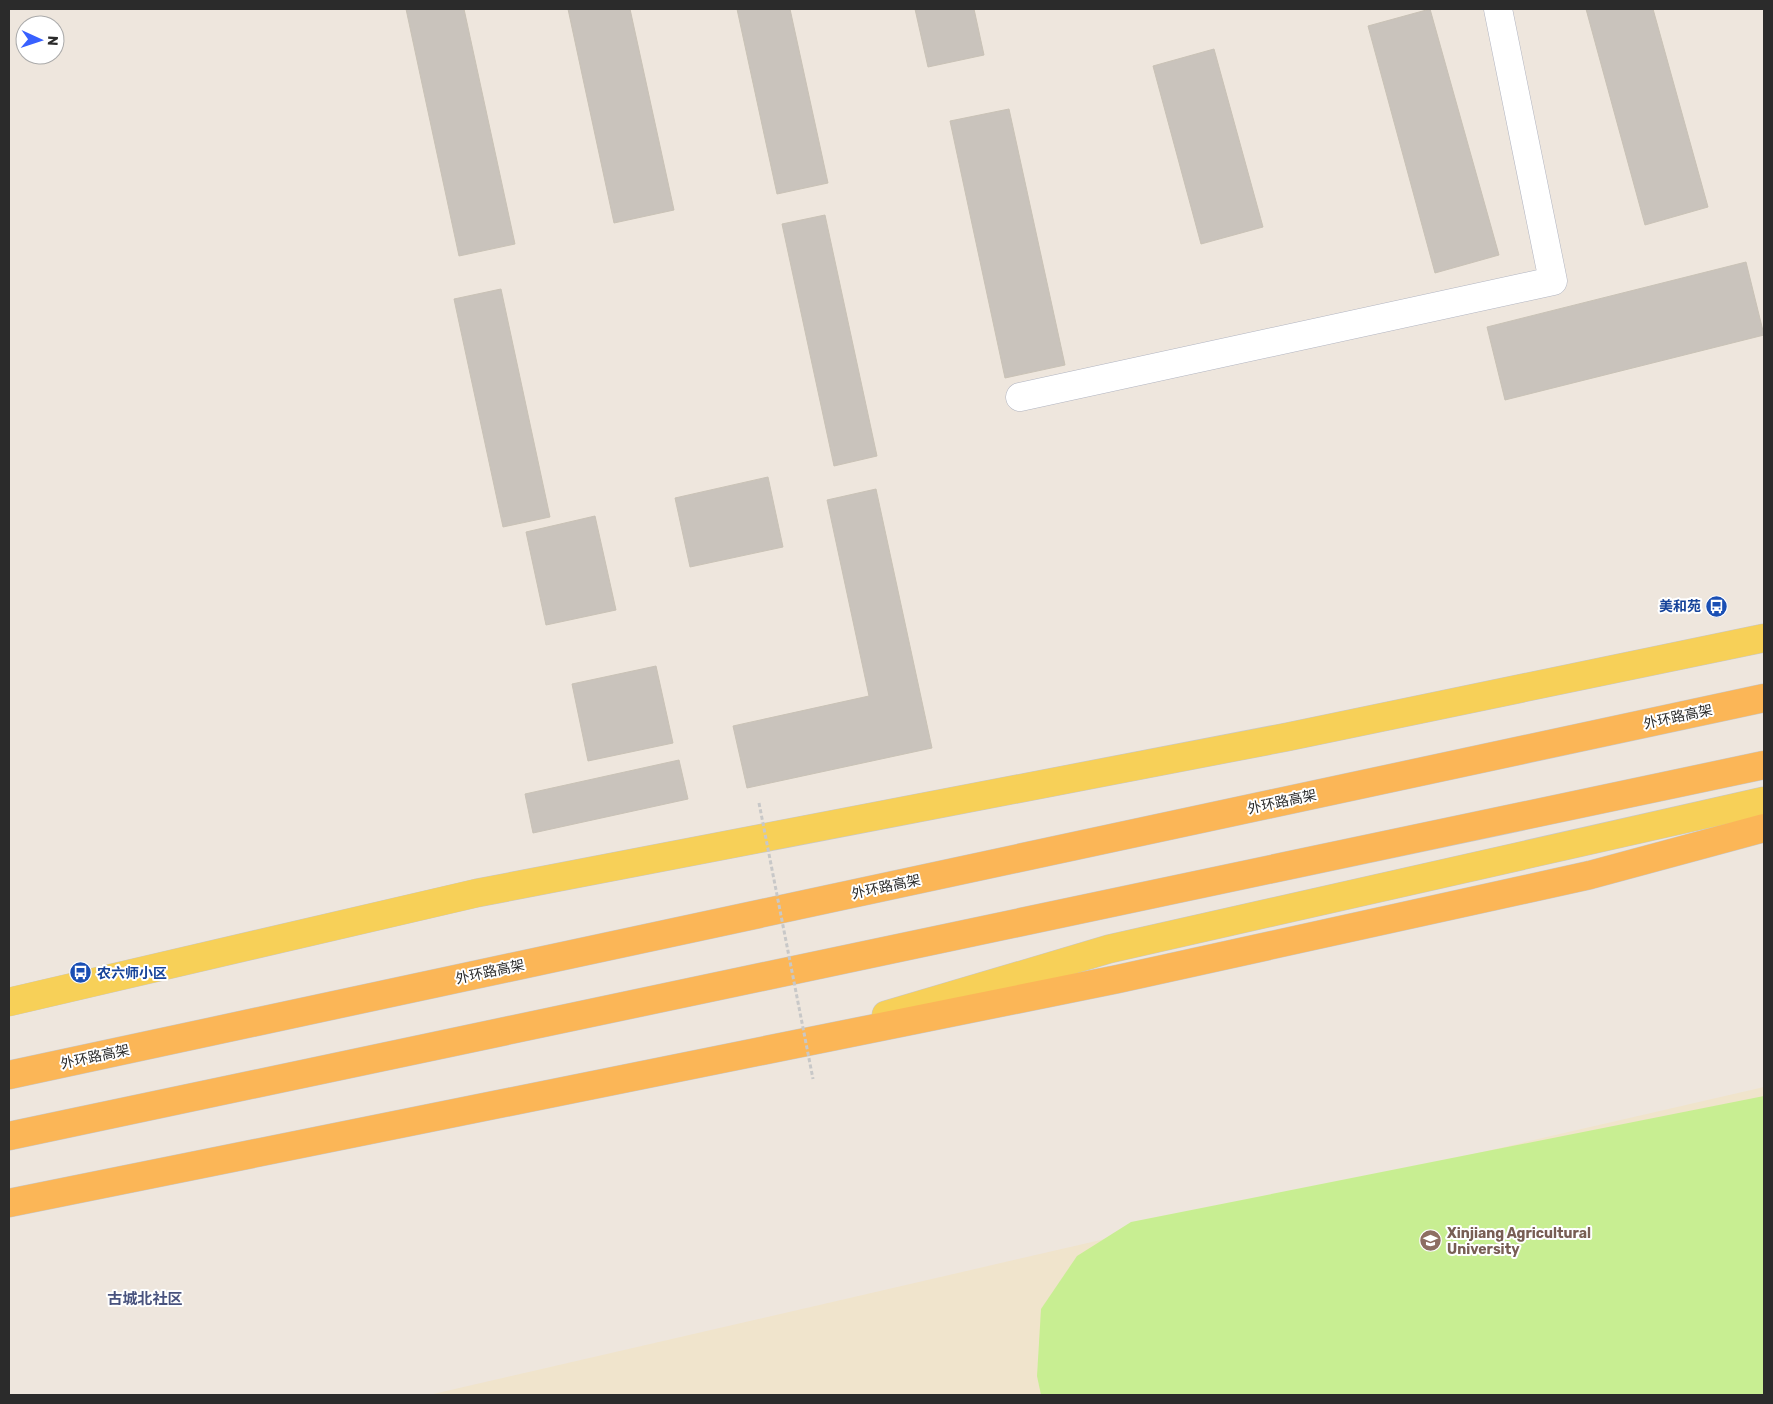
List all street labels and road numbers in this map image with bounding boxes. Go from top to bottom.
street label: 外环路高架 [1642,701,1714,733]
street label: 外环路高架 [1246,786,1318,818]
street label: 外环路高架 [850,871,922,903]
street label: 外环路高架 [454,956,526,988]
street label: 外环路高架 [59,1041,131,1073]

